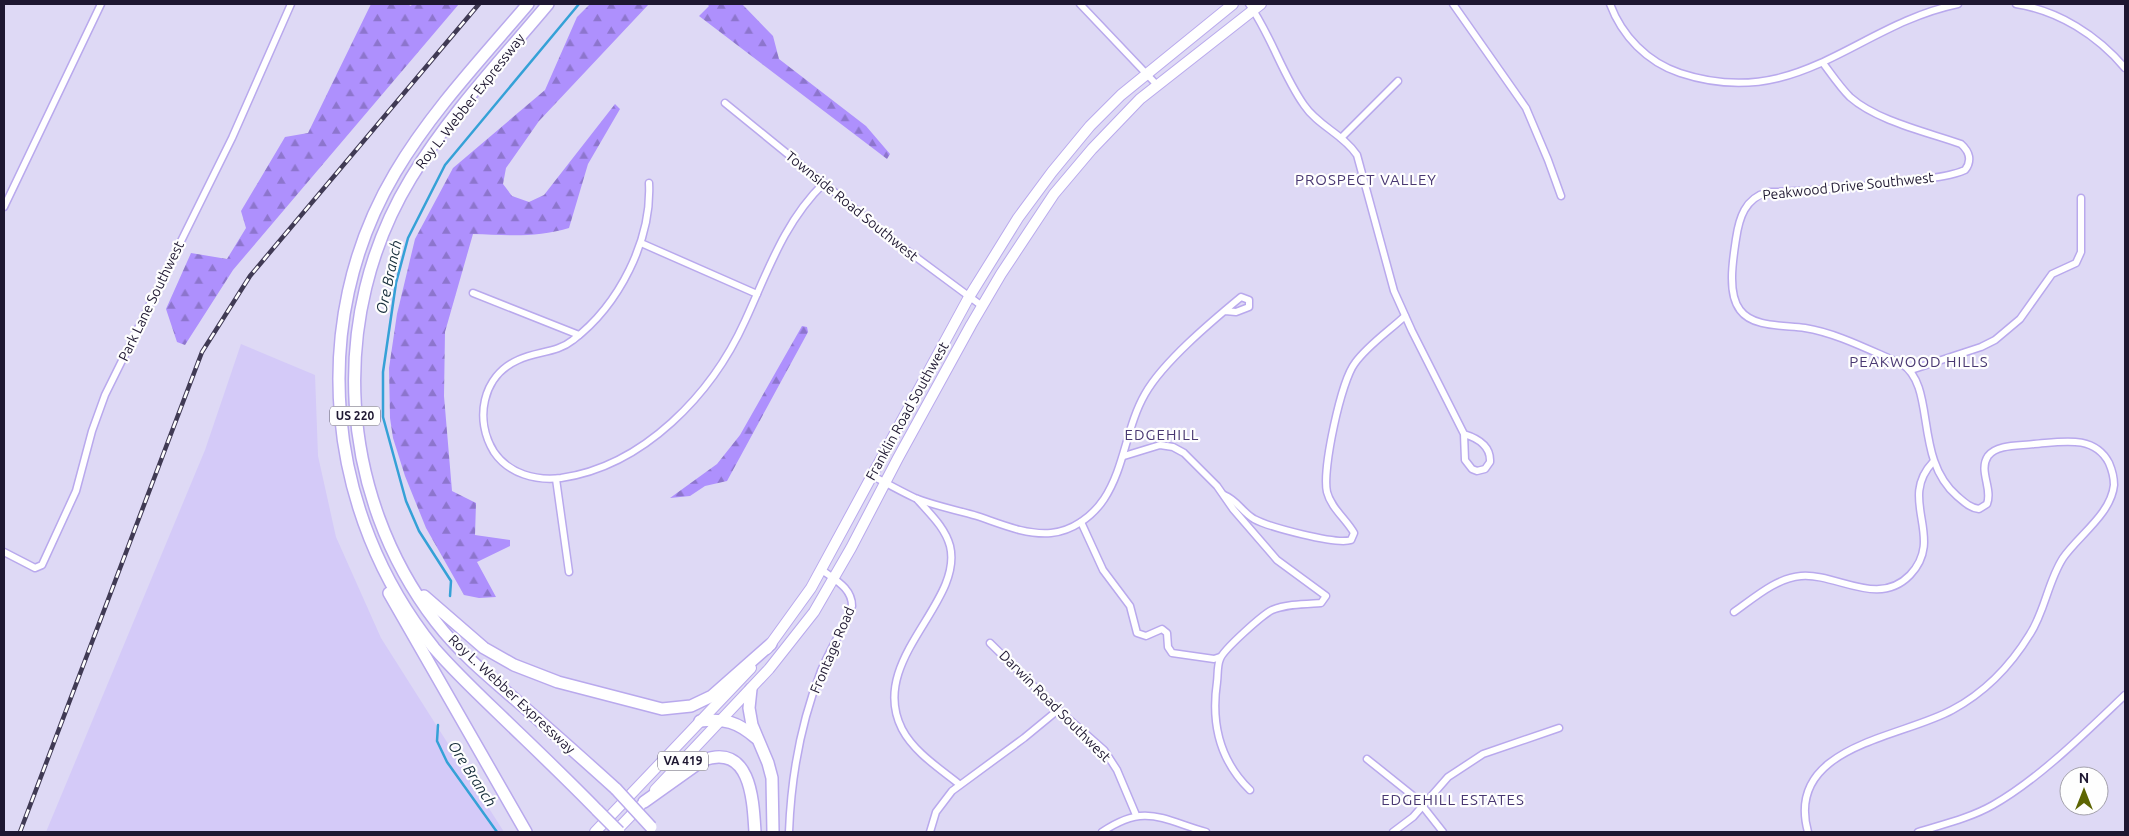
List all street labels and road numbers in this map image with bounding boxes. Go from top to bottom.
street label: Roy L. Webber Expressway [412,30,528,172]
street label: Townside Road Southwest [783,148,922,265]
street label: Peakwood Drive Southwest [1762,169,1935,203]
street label: Park Lane Southwest [115,238,187,364]
street label: Franklin Road Southwest [862,339,952,483]
road number: US 220 [330,406,380,426]
street label: Frontage Road [807,604,857,696]
street label: Roy L. Webber Expressway [445,631,579,757]
street label: Darwin Road Southwest [996,647,1114,765]
road number: VA 419 [658,751,708,770]

